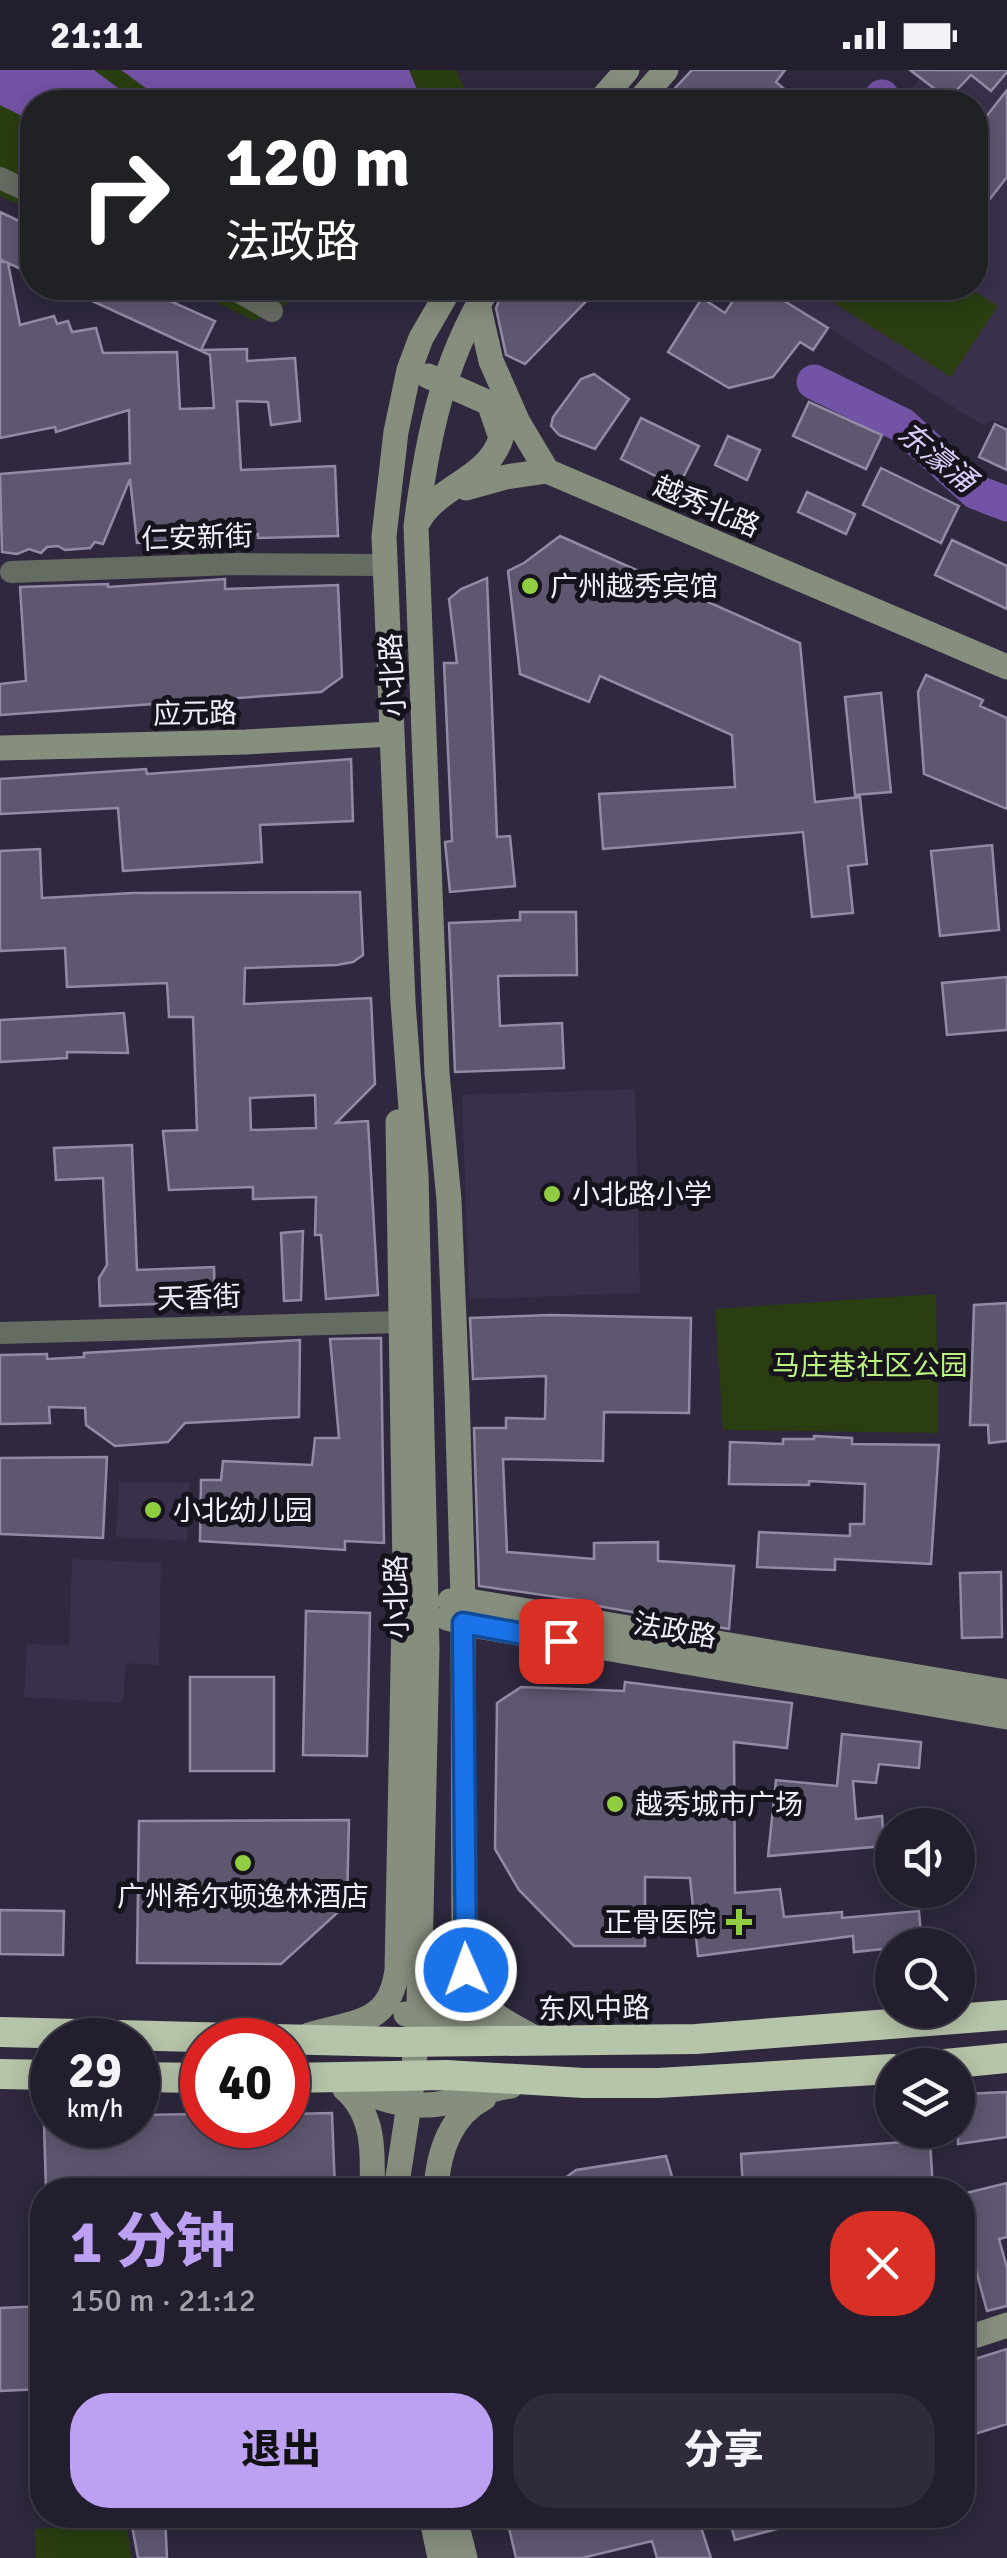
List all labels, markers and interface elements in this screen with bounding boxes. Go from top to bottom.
text: 21:11 [50,12,143,59]
text: 120 m [225,119,410,205]
icon: right [60,130,190,260]
text: 法政路 [225,215,360,270]
water label: 东濠涌 [890,415,986,502]
street label: 越秀北路 [648,469,765,544]
street label: 仁安新街 [140,519,254,557]
place label: 广州越秀宾馆 [550,570,718,604]
marker: 广州越秀宾馆 [519,575,541,597]
street label: 小北路 [374,632,412,718]
street label: 应元路 [153,696,237,732]
place label: 小北路小学 [572,1178,712,1212]
marker: 小北路小学 [541,1183,563,1205]
street label: 天香街 [156,1280,242,1316]
park label: 马庄巷社区公园 [772,1349,968,1383]
place label: 小北幼儿园 [173,1494,313,1528]
marker: 小北幼儿园 [142,1499,164,1521]
street label: 小北路 [379,1555,415,1639]
pin [519,1599,604,1684]
street label: 法政路 [631,1607,719,1655]
icon: arrive [534,1614,589,1669]
place label: 越秀城市广场 [635,1788,803,1822]
marker: 越秀城市广场 [604,1793,626,1815]
map controls [875,1808,975,2148]
button: sound [875,1808,975,1908]
marker: 广州希尔顿逸林酒店 [232,1852,254,1874]
place label: 广州希尔顿逸林酒店 [117,1880,369,1914]
place label: 正骨医院 [604,1906,716,1940]
marker: 正骨医院 [726,1909,752,1935]
position arrow [414,1918,518,2022]
button: search [875,1928,975,2028]
street label: 东风中路 [538,1991,650,2027]
speed limit sign: 40 [180,2018,310,2148]
text: 29 [68,2040,122,2102]
button: layers [875,2048,975,2148]
text: km/h [67,2093,123,2124]
text: 1 分钟 [70,2206,236,2280]
button: close [830,2211,935,2316]
text: 150 m · 21:12 [70,2281,256,2320]
button: 退出 [70,2393,493,2508]
button: 分享 [513,2393,935,2508]

